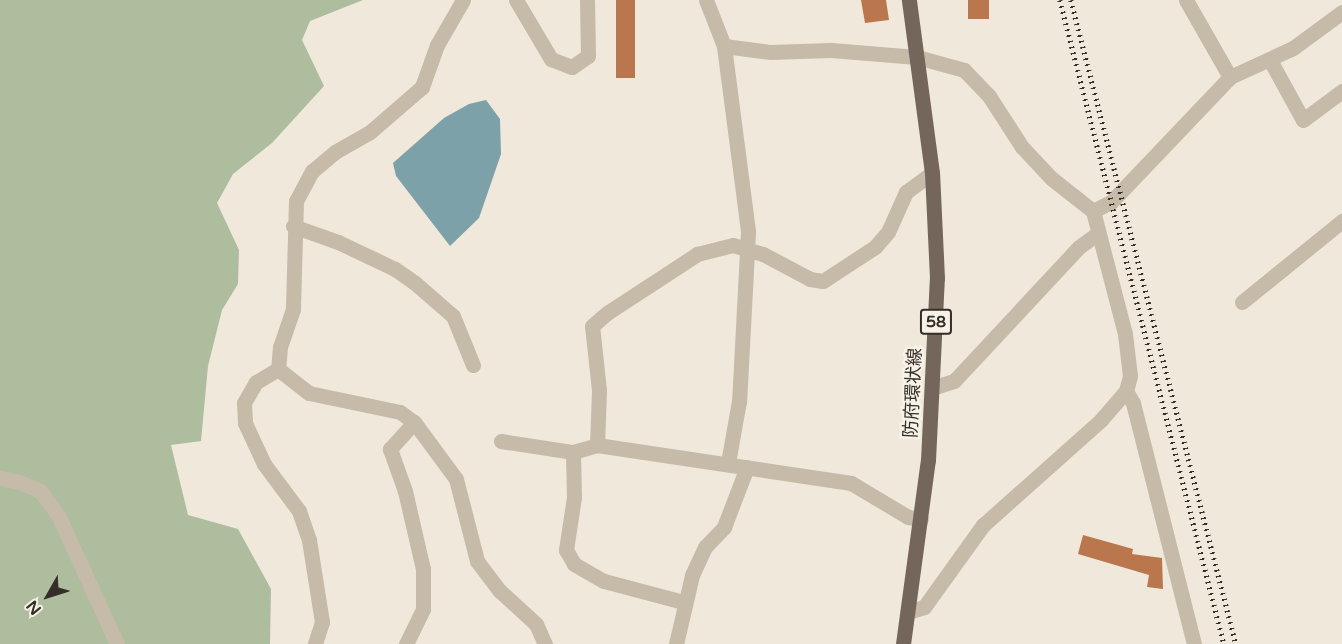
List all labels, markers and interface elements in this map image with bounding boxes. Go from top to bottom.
road number: 58 [920,309,952,335]
street label: 防府環状線 [900,347,926,439]
north arrow [18,566,78,626]
text: N [22,596,46,619]

